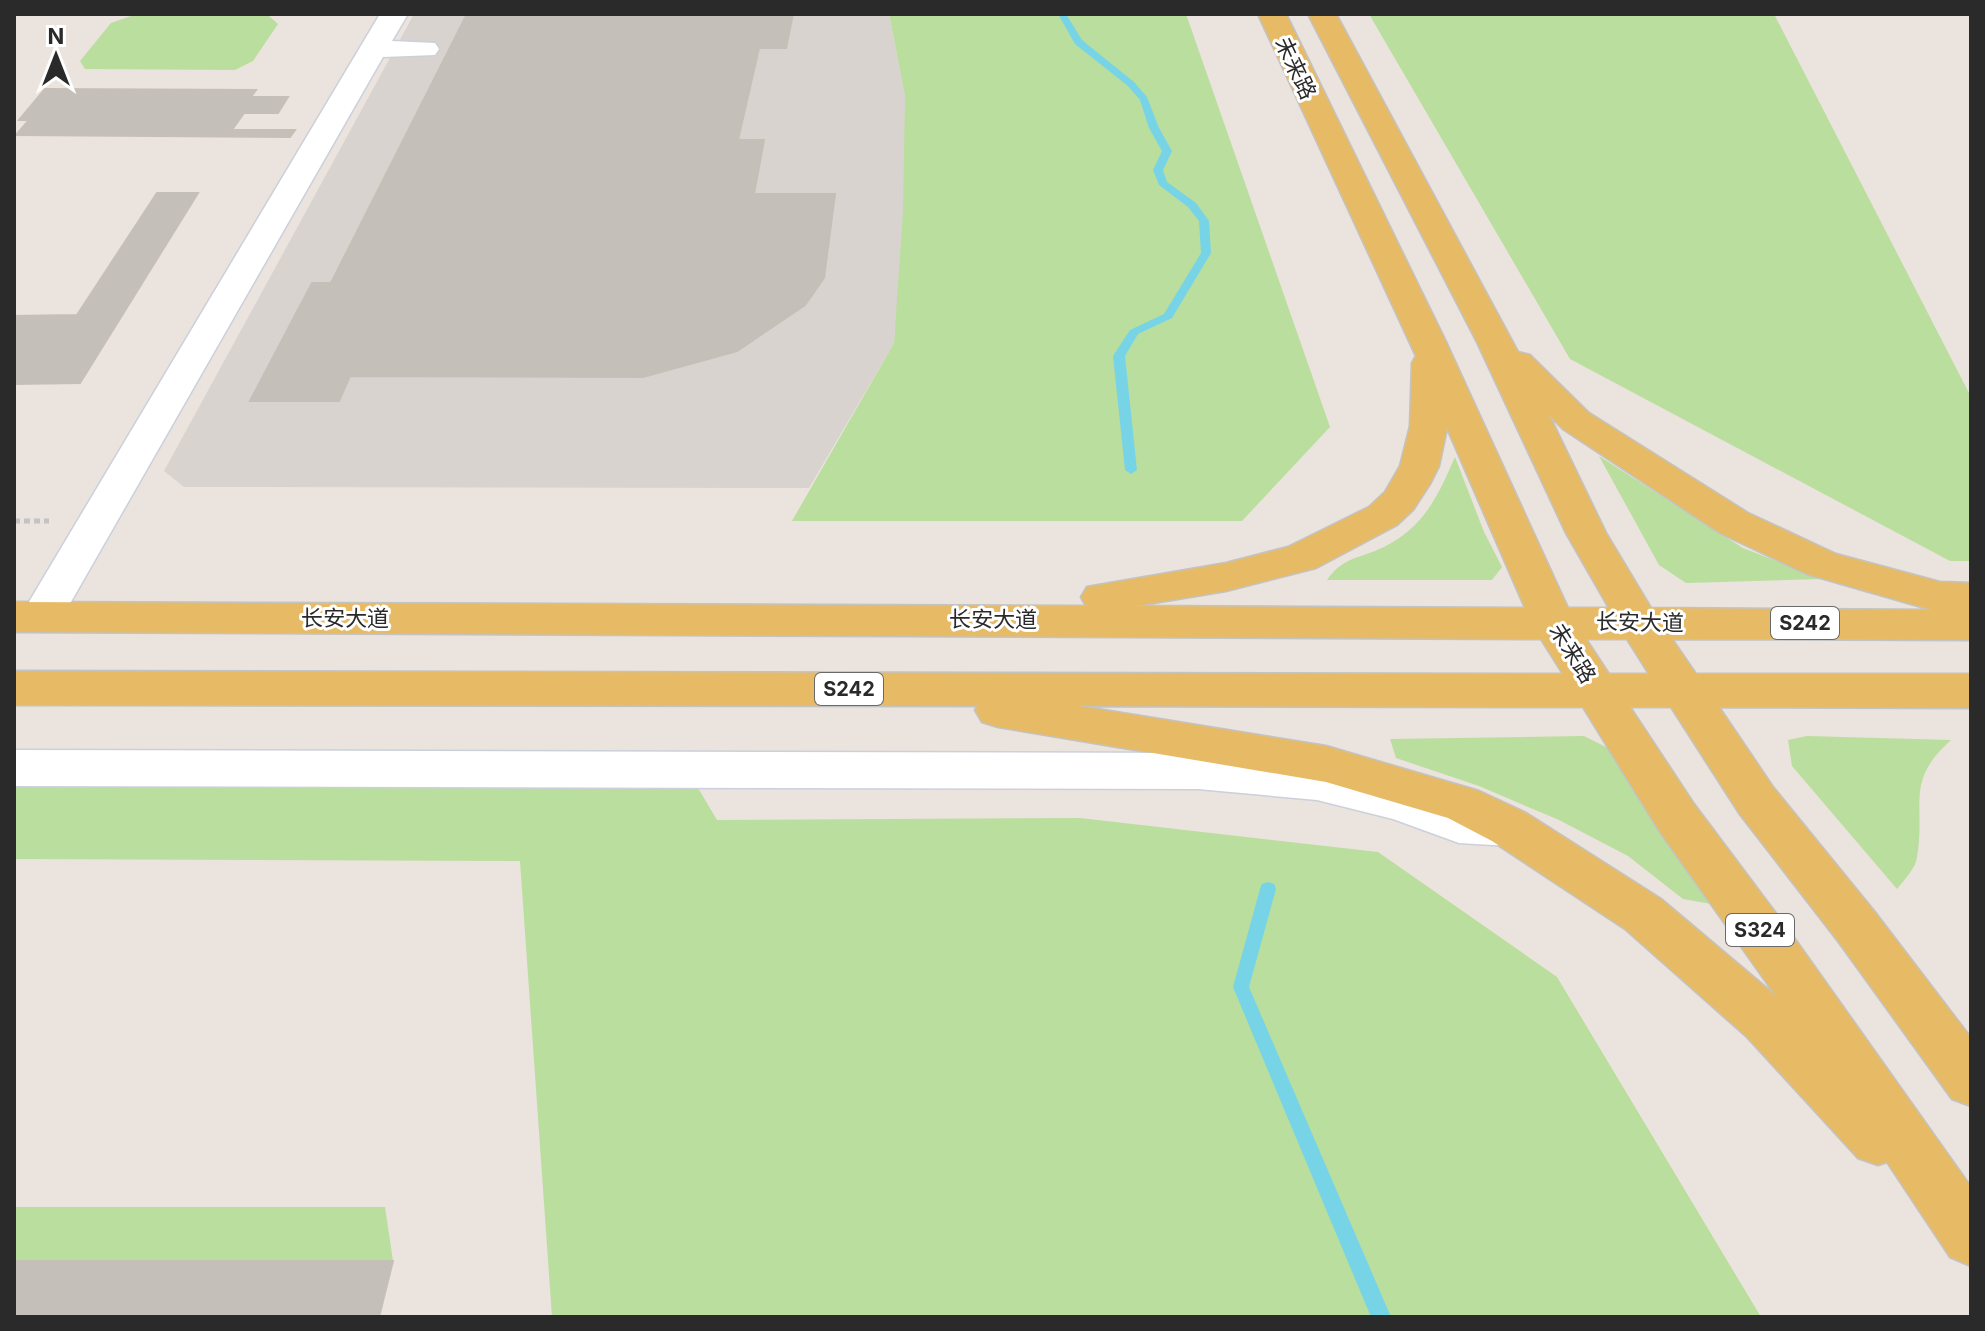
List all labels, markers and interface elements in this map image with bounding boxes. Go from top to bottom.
north arrow [16,16,96,96]
text: N [48,23,64,49]
street label: 未来路 [1270,33,1322,103]
street label: 长安大道 [301,605,389,631]
street label: 长安大道 [949,606,1037,632]
road number: S242 [1771,607,1839,639]
street label: 长安大道 [1596,608,1684,636]
street label: 未来路 [1544,618,1602,688]
road number: S242 [815,673,883,705]
road number: S324 [1726,914,1794,946]

